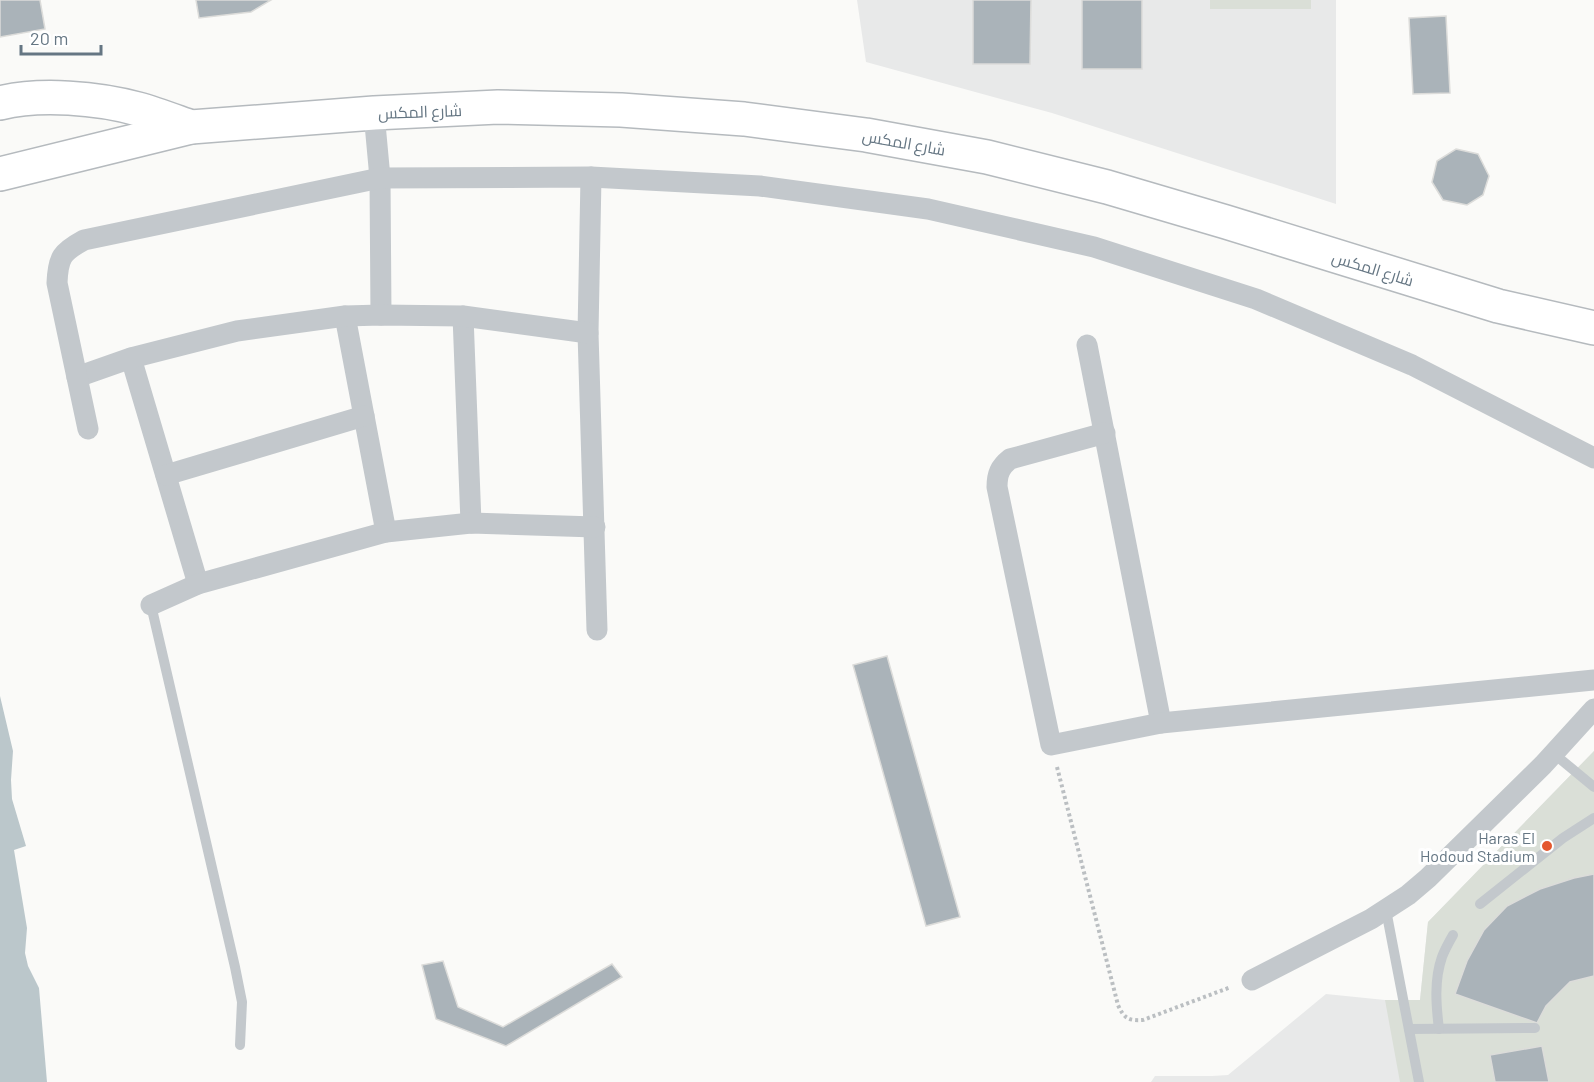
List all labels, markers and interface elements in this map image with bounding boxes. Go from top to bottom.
scale bar [21,18,100,56]
text: 20 m [30,27,68,49]
street label: شارع المكس [378,100,463,125]
street label: شارع المكس [860,125,947,162]
street label: شارع المكس [1329,247,1416,292]
place label: Haras El Hodoud Stadium [1420,828,1535,865]
marker: Haras El Hodoud Stadium [1540,839,1554,853]

